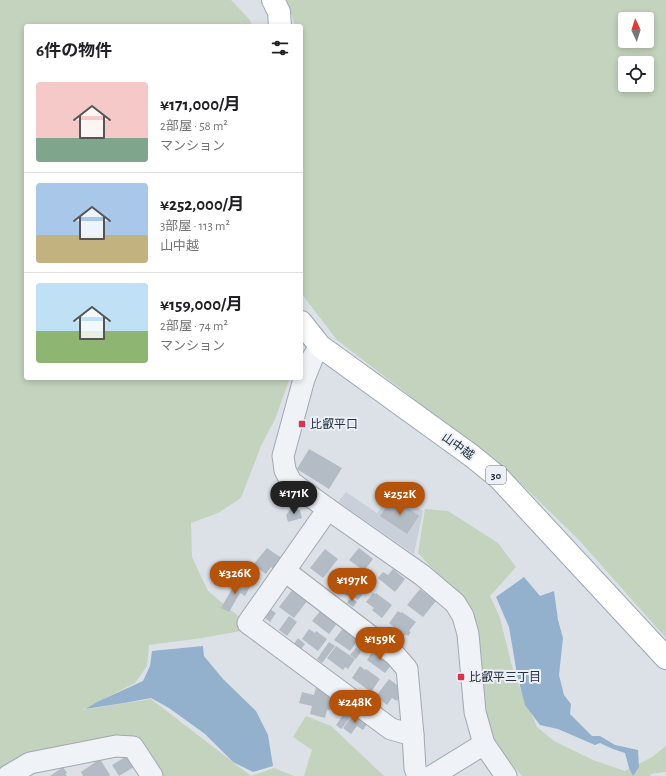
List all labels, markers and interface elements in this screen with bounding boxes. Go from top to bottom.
north arrow [618,12,654,48]
map controls [618,12,654,92]
icon: filters [269,37,291,59]
text: 6件の物件 [36,42,112,59]
button: locate [618,56,654,92]
text: ¥171,000/月 [160,96,241,113]
icon: home [68,98,116,146]
text: 2部屋 · 58 m² [160,120,228,133]
text: マンション [160,140,225,153]
text: ¥252,000/月 [160,196,245,213]
icon: home [68,199,116,247]
text: 3部屋 · 113 m² [160,220,230,233]
text: 山中越 [160,240,199,253]
text: ¥159,000/月 [160,296,243,313]
icon: home [68,299,116,347]
text: 2部屋 · 74 m² [160,320,228,333]
text: マンション [160,340,225,353]
place label: 比叡平口 [310,418,358,430]
marker: 比叡平口 [297,419,307,429]
street label: 山中越 [440,431,476,461]
road number: 30 [486,466,506,484]
pin: ¥171K [266,481,322,515]
pin: ¥252K [372,482,428,516]
text: ¥171K [279,487,309,500]
text: ¥252K [384,488,416,501]
pin: ¥326K [207,561,263,595]
text: ¥326K [219,567,251,580]
pin: ¥197K [324,568,380,602]
text: ¥197K [336,574,368,587]
pin: ¥159K [352,627,408,661]
text: ¥159K [364,633,396,646]
place label: 比叡平三丁目 [469,671,541,683]
marker: 比叡平三丁目 [456,672,466,682]
pin: ¥248K [327,690,383,724]
text: ¥248K [338,696,372,709]

